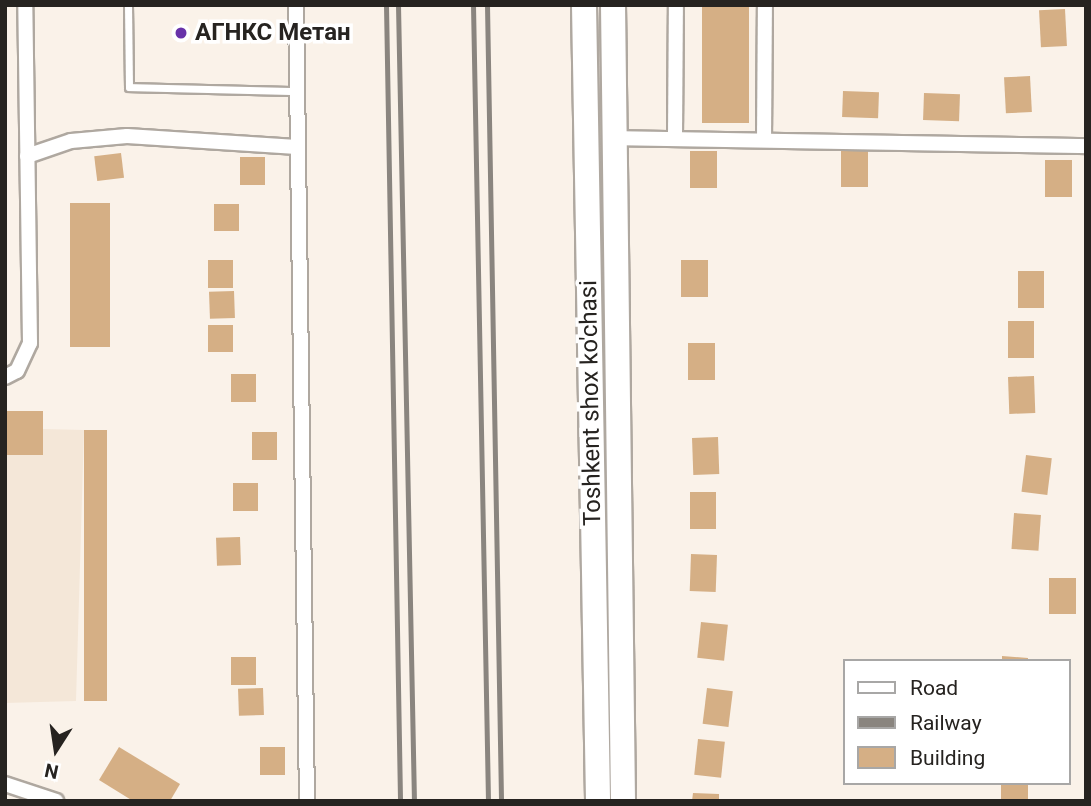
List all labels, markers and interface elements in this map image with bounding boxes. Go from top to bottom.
place label: АГНКС Метан [195,19,351,47]
marker: АГНКС Метан [173,25,189,41]
street label: Toshkent shox ko'chasi [574,280,608,526]
legend [842,659,1070,785]
text: Road [910,676,958,700]
text: Railway [910,711,982,735]
north arrow [21,715,91,785]
text: Building [910,746,985,770]
text: N [43,758,60,784]

